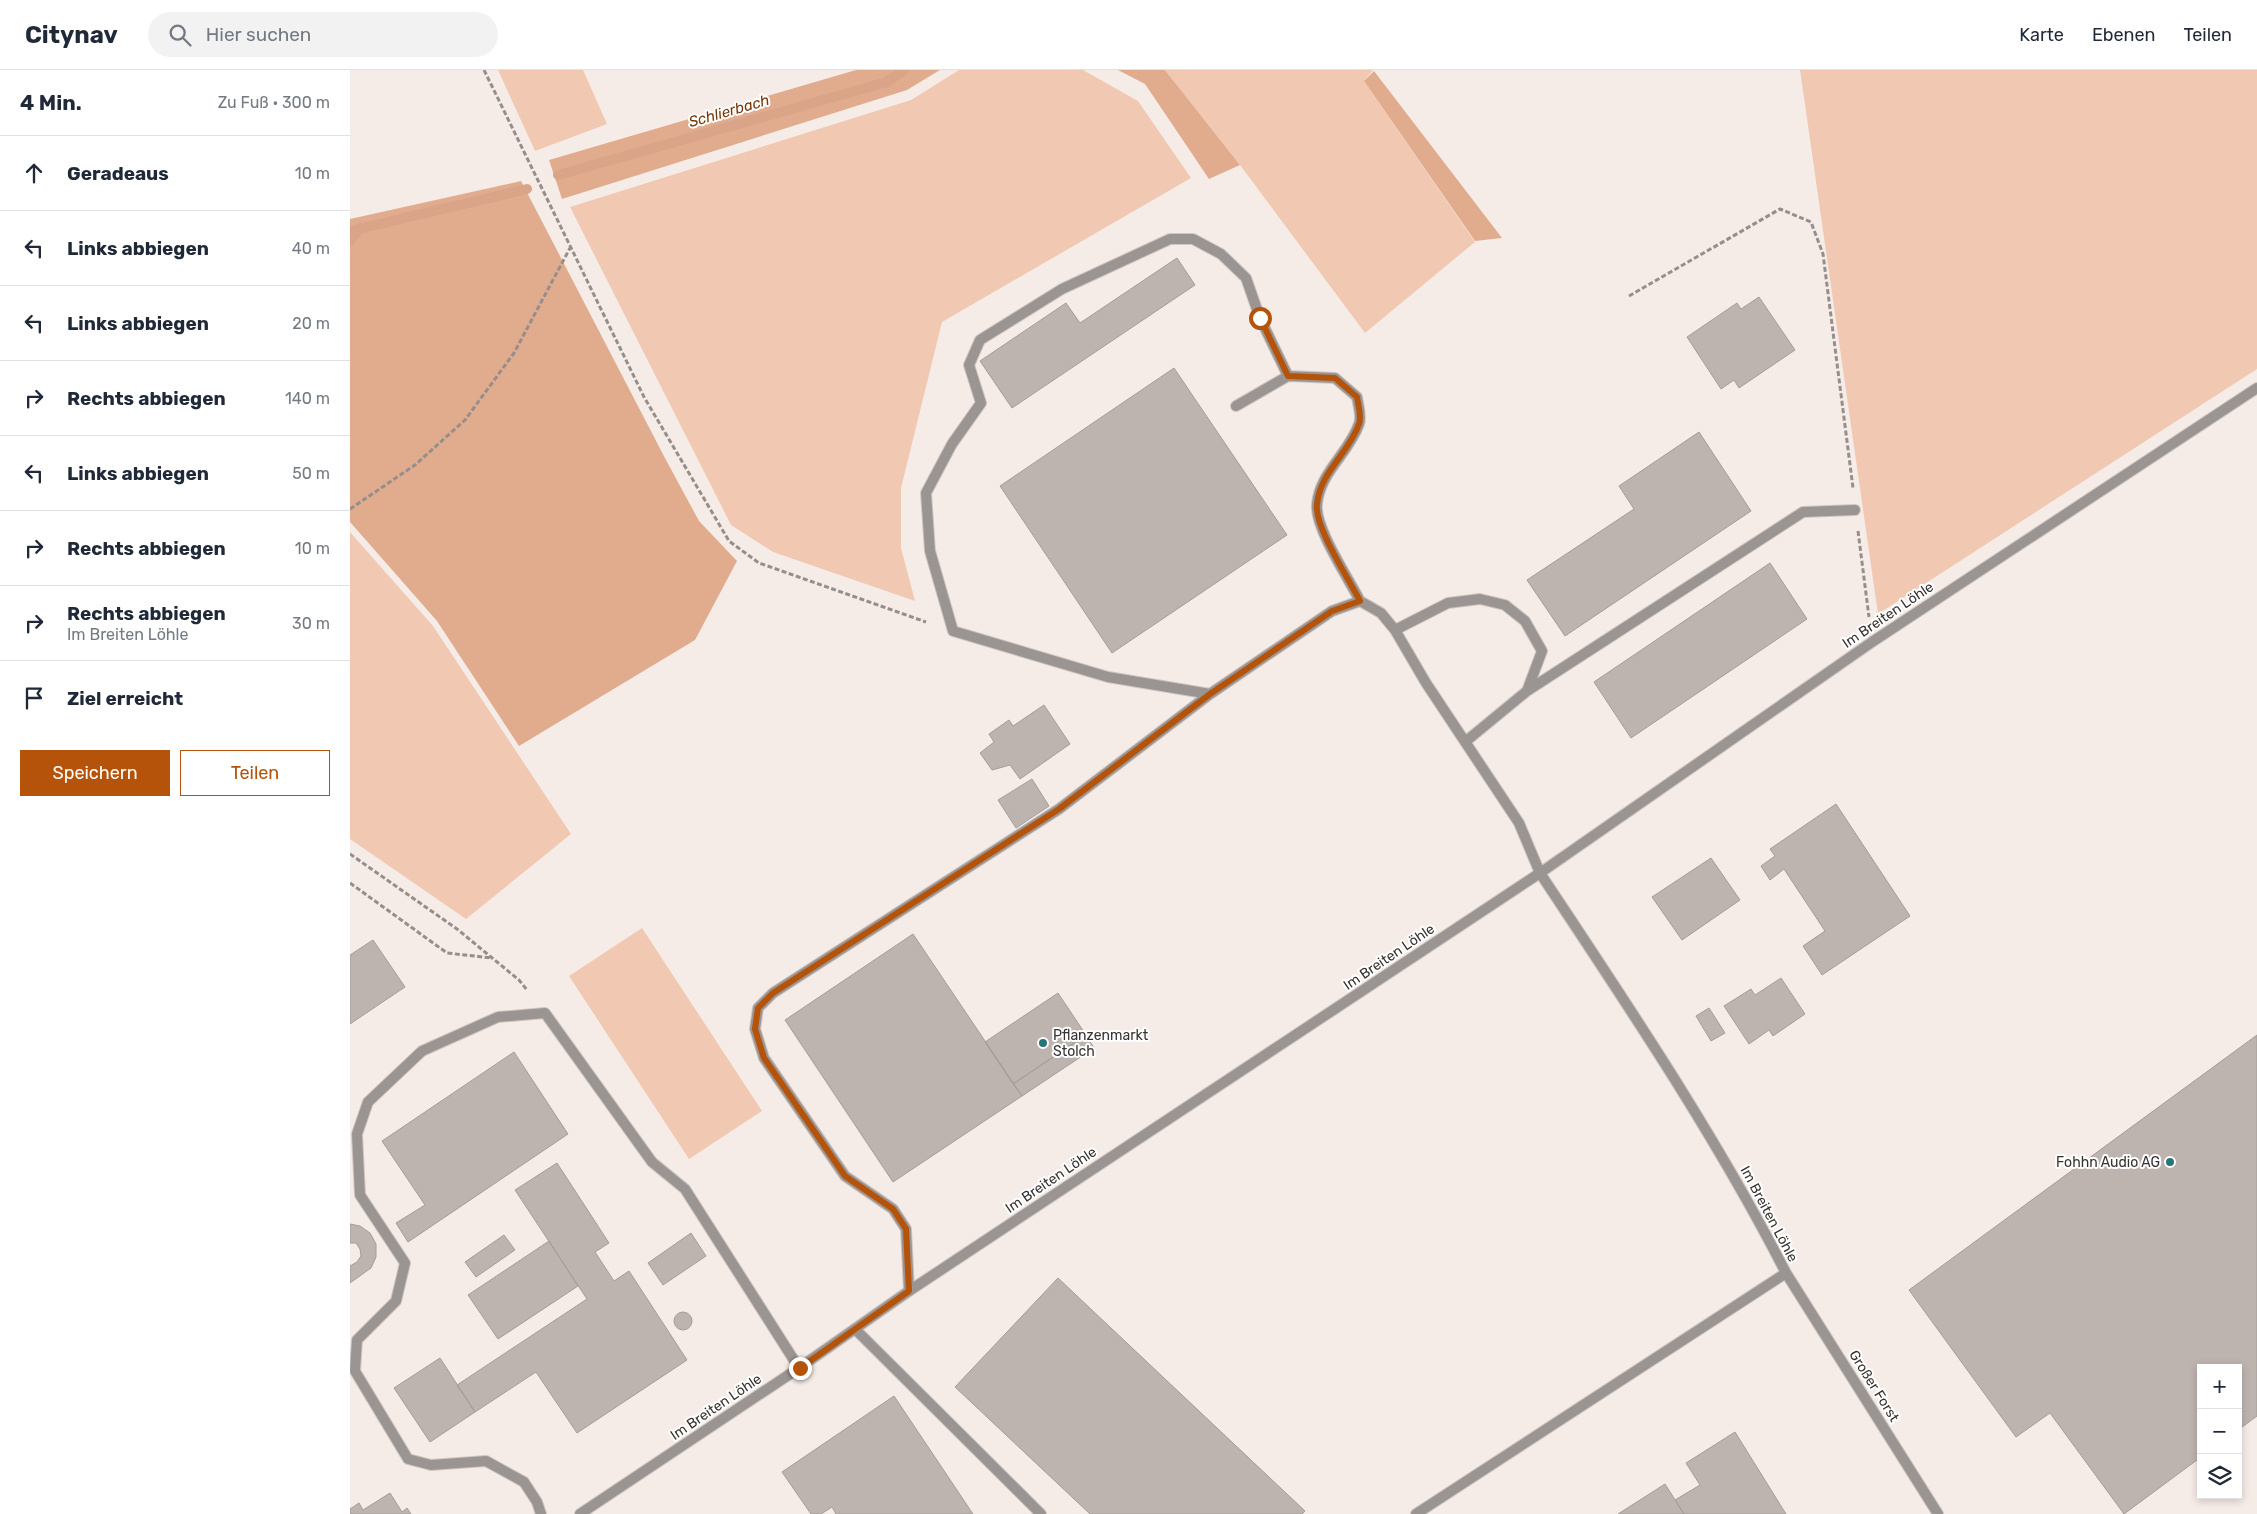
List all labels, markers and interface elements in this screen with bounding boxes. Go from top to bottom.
search box [148,12,498,57]
text: Citynav [25,21,118,49]
icon: search [166,21,194,49]
text: Hier suchen [206,23,311,46]
text: Karte [2019,24,2064,46]
text: Ebenen [2092,24,2156,46]
text: Teilen [2184,24,2232,46]
text: 4 Min. [20,90,82,115]
water label: Schlierbach [687,91,771,131]
text: Zu Fuß · 300 m [218,93,330,112]
icon: ahead [20,159,48,187]
text: Geradeaus [67,162,169,185]
text: 10 m [295,164,330,183]
icon: left [20,234,48,262]
text: Links abbiegen [67,237,209,260]
text: 40 m [292,239,330,258]
route start [1249,307,1272,330]
icon: left [20,309,48,337]
text: Links abbiegen [67,312,209,335]
text: 20 m [292,314,330,333]
icon: right [20,384,48,412]
text: Rechts abbiegen [67,387,226,410]
text: 140 m [285,389,330,408]
icon: left [20,459,48,487]
text: Links abbiegen [67,462,209,485]
text: 50 m [292,464,330,483]
icon: right [20,534,48,562]
text: Rechts abbiegen [67,537,226,560]
text: 10 m [295,539,330,558]
street label: Im Breiten Löhle [1839,578,1937,652]
text: Rechts abbiegen [67,602,226,625]
icon: right [20,609,48,637]
text: 30 m [292,614,330,633]
text: Im Breiten Löhle [67,625,188,644]
icon: arrive [20,684,48,712]
text: Ziel erreicht [67,687,183,710]
button: Speichern [20,750,170,796]
button: Teilen [180,750,330,796]
street label: Im Breiten Löhle [1340,920,1438,994]
place label: Pflanzenmarkt Stolch [1053,1027,1149,1060]
marker: Pflanzenmarkt Stolch [1037,1037,1049,1049]
street label: Im Breiten Löhle [1002,1143,1100,1217]
place label: Fohhn Audio AG [2056,1154,2160,1171]
marker: Fohhn Audio AG [2164,1156,2176,1168]
street label: Im Breiten Löhle [1737,1163,1802,1265]
street label: Großer Forst [1845,1347,1903,1425]
route end [789,1357,812,1380]
map controls [2197,1364,2242,1499]
button: + [2197,1364,2242,1409]
street label: Im Breiten Löhle [667,1370,765,1444]
button: − [2197,1409,2242,1454]
button: layers [2197,1454,2242,1499]

